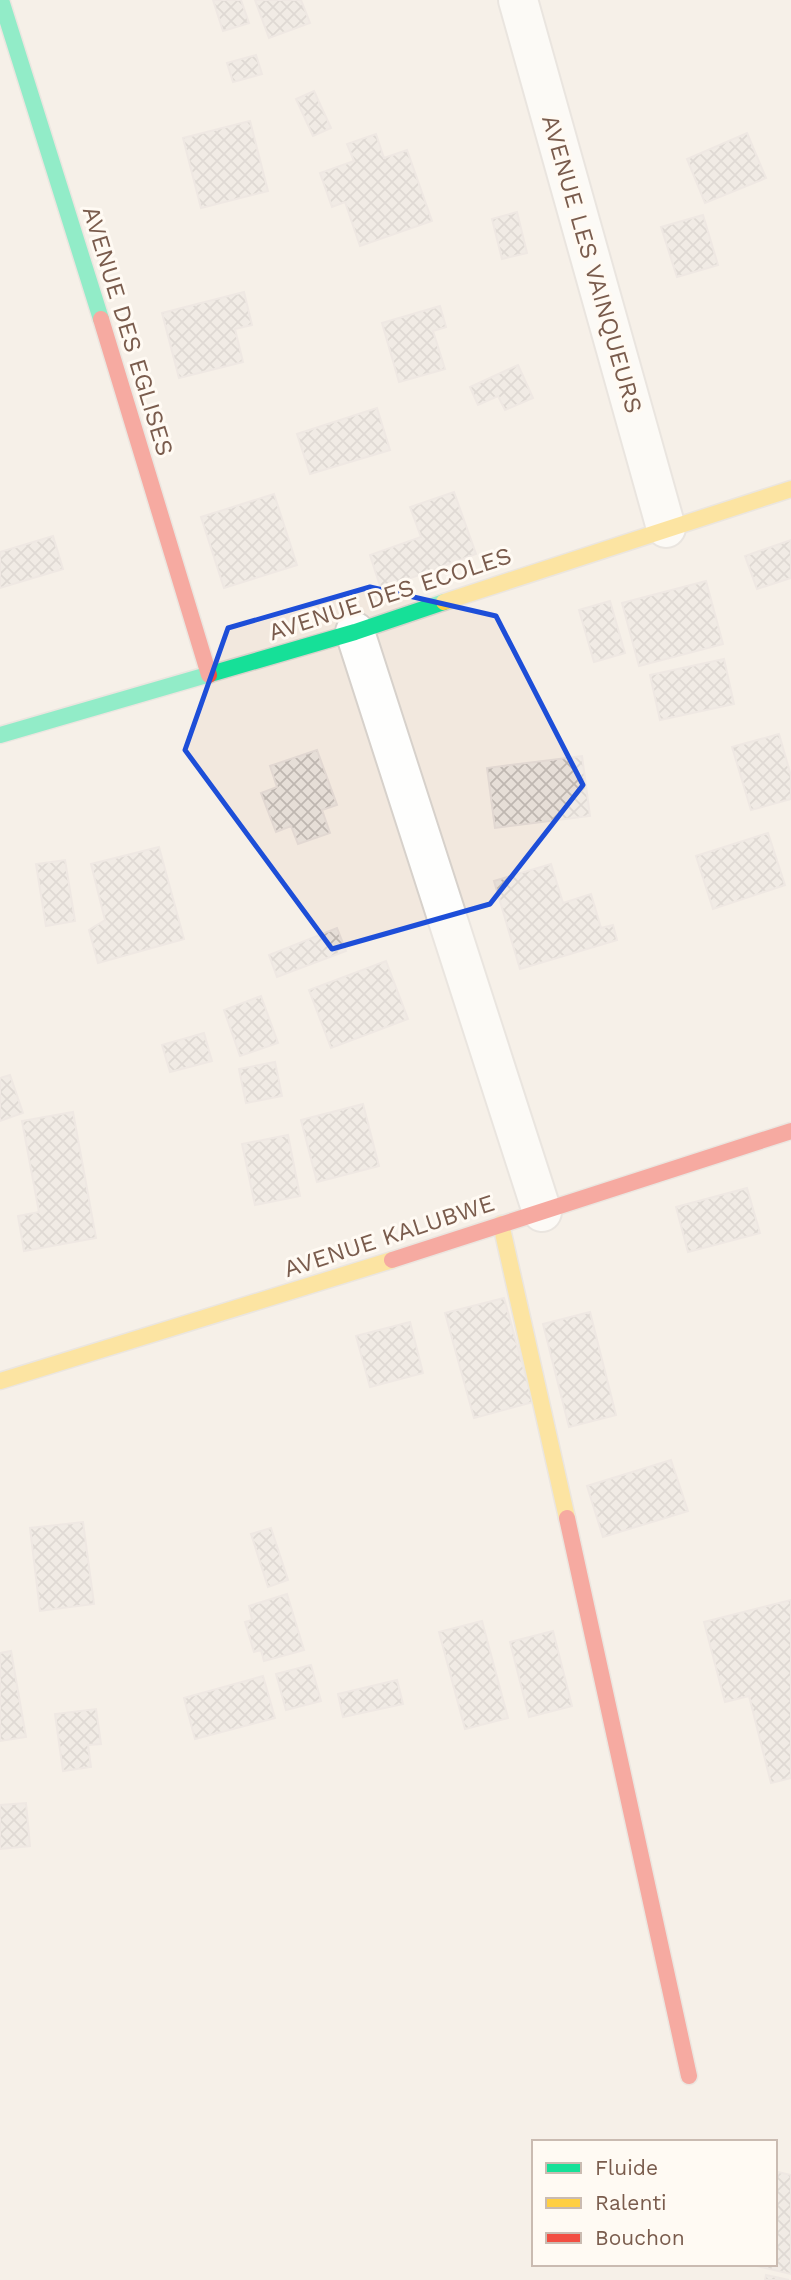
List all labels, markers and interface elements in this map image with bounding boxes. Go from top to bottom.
street label: AVENUE LES VAINQUEURS [536,112,648,416]
street label: AVENUE DES EGLISES [77,203,179,459]
street label: AVENUE DES ECOLES [265,541,515,647]
street label: AVENUE KALUBWE [280,1189,498,1283]
legend [532,2140,777,2266]
text: Fluide [595,2155,658,2180]
text: Ralenti [595,2190,667,2215]
text: Bouchon [595,2225,685,2250]

